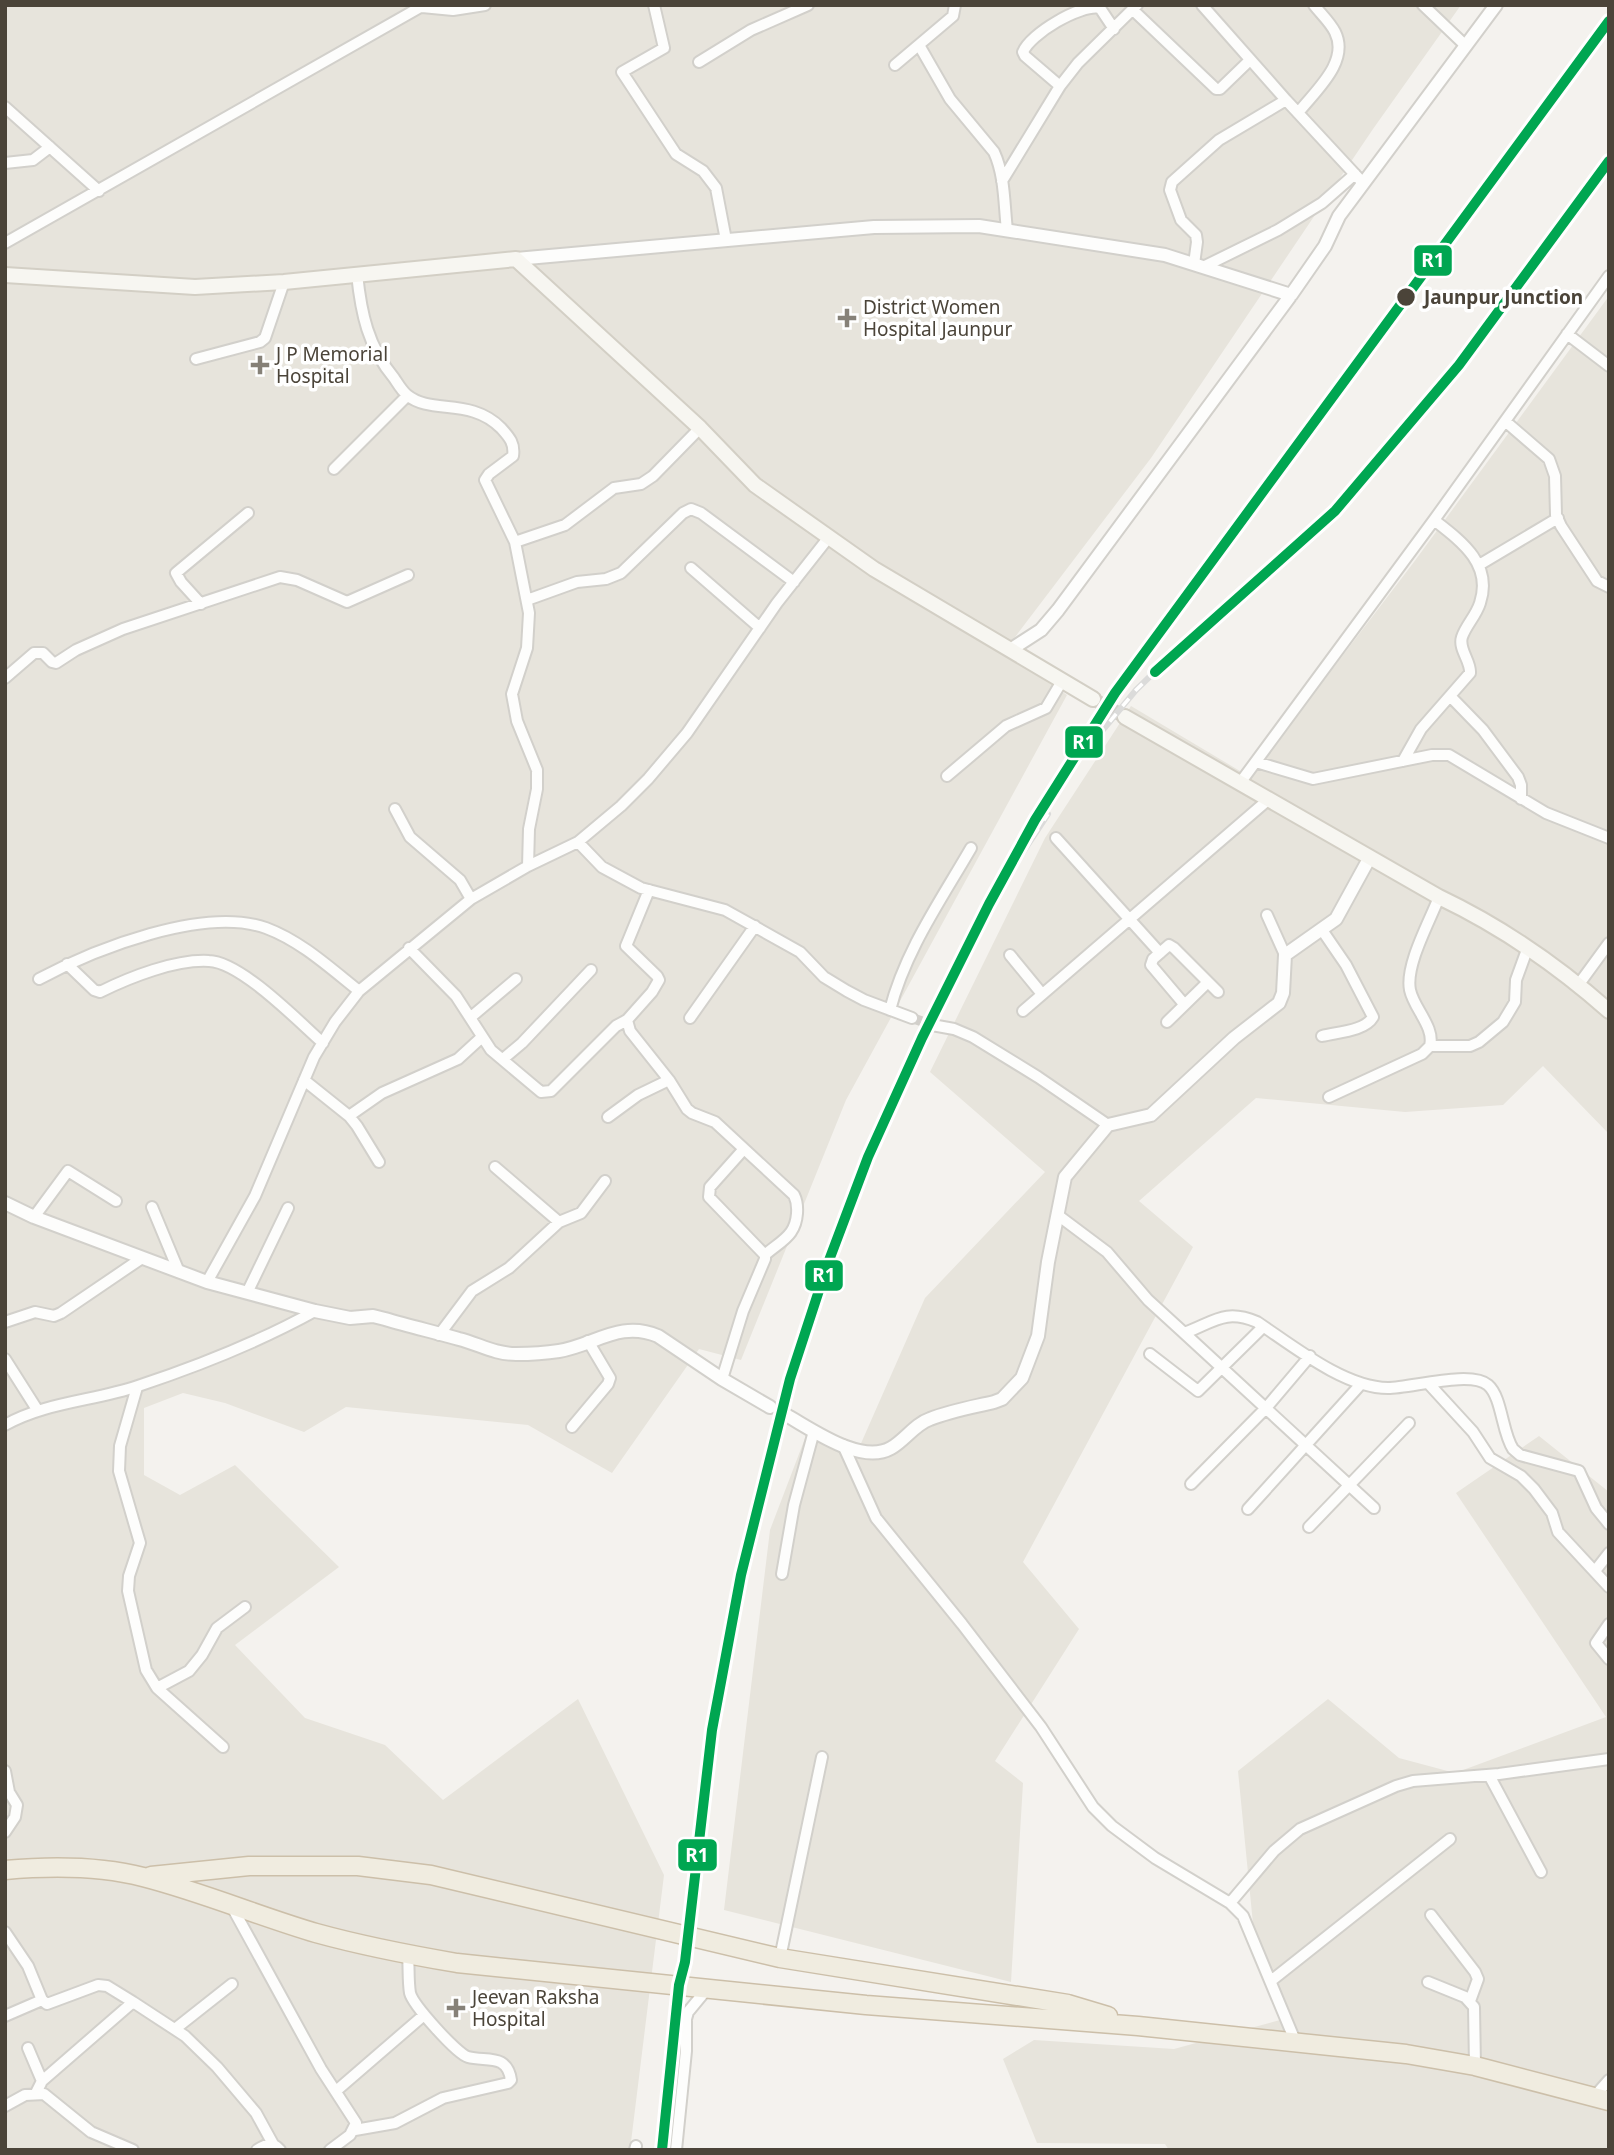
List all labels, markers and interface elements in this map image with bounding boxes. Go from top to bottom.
line badge: R1 [1413,244,1453,277]
text: R1 [1421,247,1445,273]
place label: Jaunpur Junction [1422,284,1583,310]
marker: Jaunpur Junction [1395,286,1417,308]
place label: District Women Hospital Jaunpur [863,294,1012,342]
marker: District Women Hospital Jaunpur [837,308,857,328]
place label: J P Memorial Hospital [274,341,388,389]
marker: J P Memorial Hospital [250,355,270,375]
line badge: R1 [1064,725,1104,759]
text: R1 [1072,729,1096,755]
line badge: R1 [804,1259,844,1292]
text: R1 [812,1262,836,1288]
line badge: R1 [677,1838,718,1872]
text: R1 [685,1842,709,1868]
place label: Jeevan Raksha Hospital [470,1984,599,2032]
marker: Jeevan Raksha Hospital [446,1998,466,2018]

